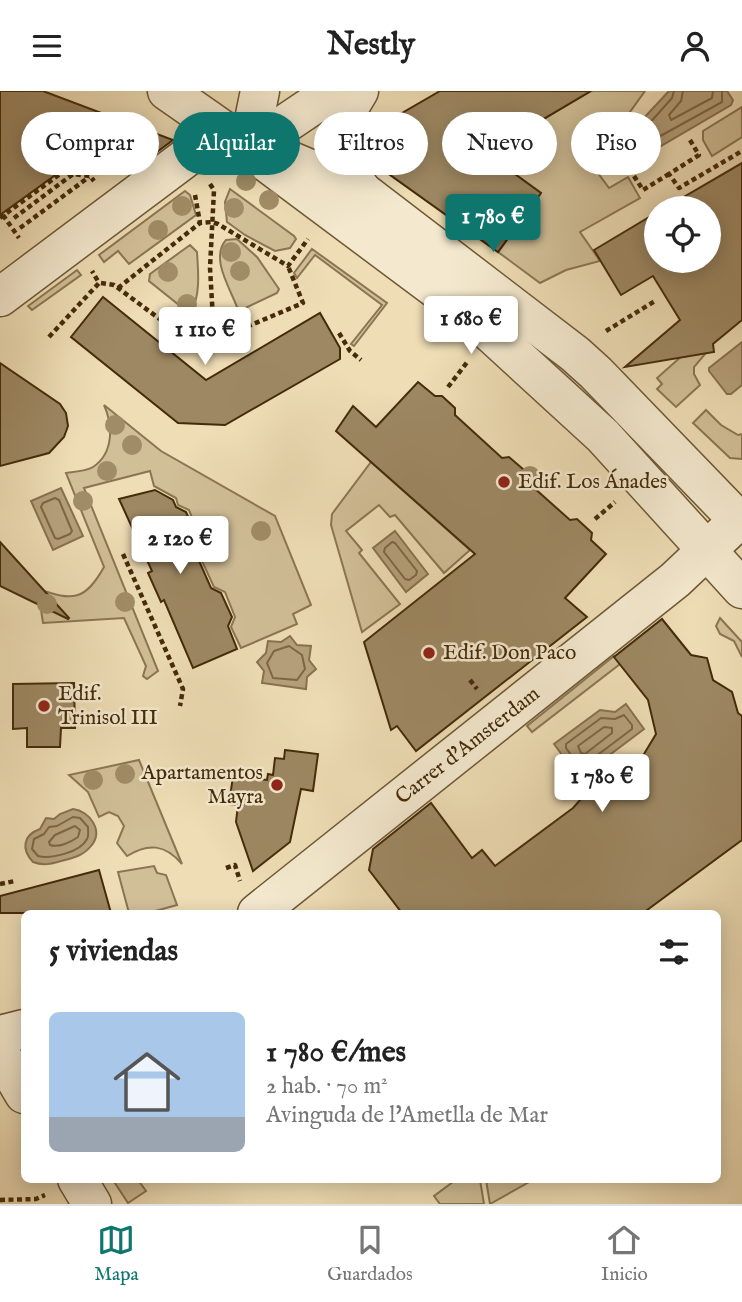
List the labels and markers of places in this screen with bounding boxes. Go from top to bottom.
pin: 1 780 € [428,195,558,254]
pin: 1 680 € [406,296,536,356]
pin: 1 110 € [140,307,270,367]
place label: Edif. Los Ánades [518,468,667,496]
marker: Edif. Los Ánades [496,474,512,490]
pin: 2 120 € [115,517,245,576]
place label: Edif. Don Paco [443,640,576,667]
marker: Edif. Don Paco [421,645,437,661]
place label: Edif. Trinisol III [58,681,158,732]
marker: Edif. Trinisol III [36,698,52,714]
pin: 1 780 € [537,755,667,814]
place label: Apartamentos Mayra [141,760,264,811]
marker: Apartamentos Mayra [269,777,285,793]

